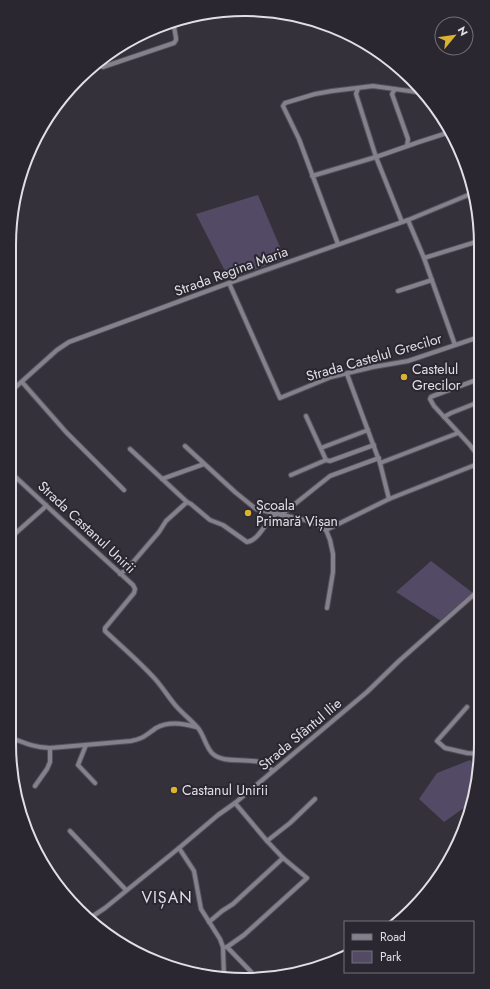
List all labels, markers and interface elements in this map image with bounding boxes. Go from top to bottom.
north arrow [434,16,474,56]
text: N [454,23,472,39]
street label: Strada Regina Maria [171,241,291,301]
street label: Strada Castelul Grecilor [304,330,444,384]
place label: Castelul Grecilor [412,361,461,394]
marker: Castelul Grecilor [399,372,409,382]
street label: Strada Castanul Unirii [34,476,140,578]
place label: Școala Primară Vișan [256,495,338,532]
marker: Școala Primară Vișan [243,508,253,518]
street label: Strada Sfântul Ilie [254,693,346,775]
place label: Castanul Unirii [182,780,268,800]
marker: Castanul Unirii [169,785,179,795]
district label: VIȘAN [141,886,193,909]
legend [344,921,474,973]
text: Road [380,928,406,946]
text: Park [380,948,402,966]

